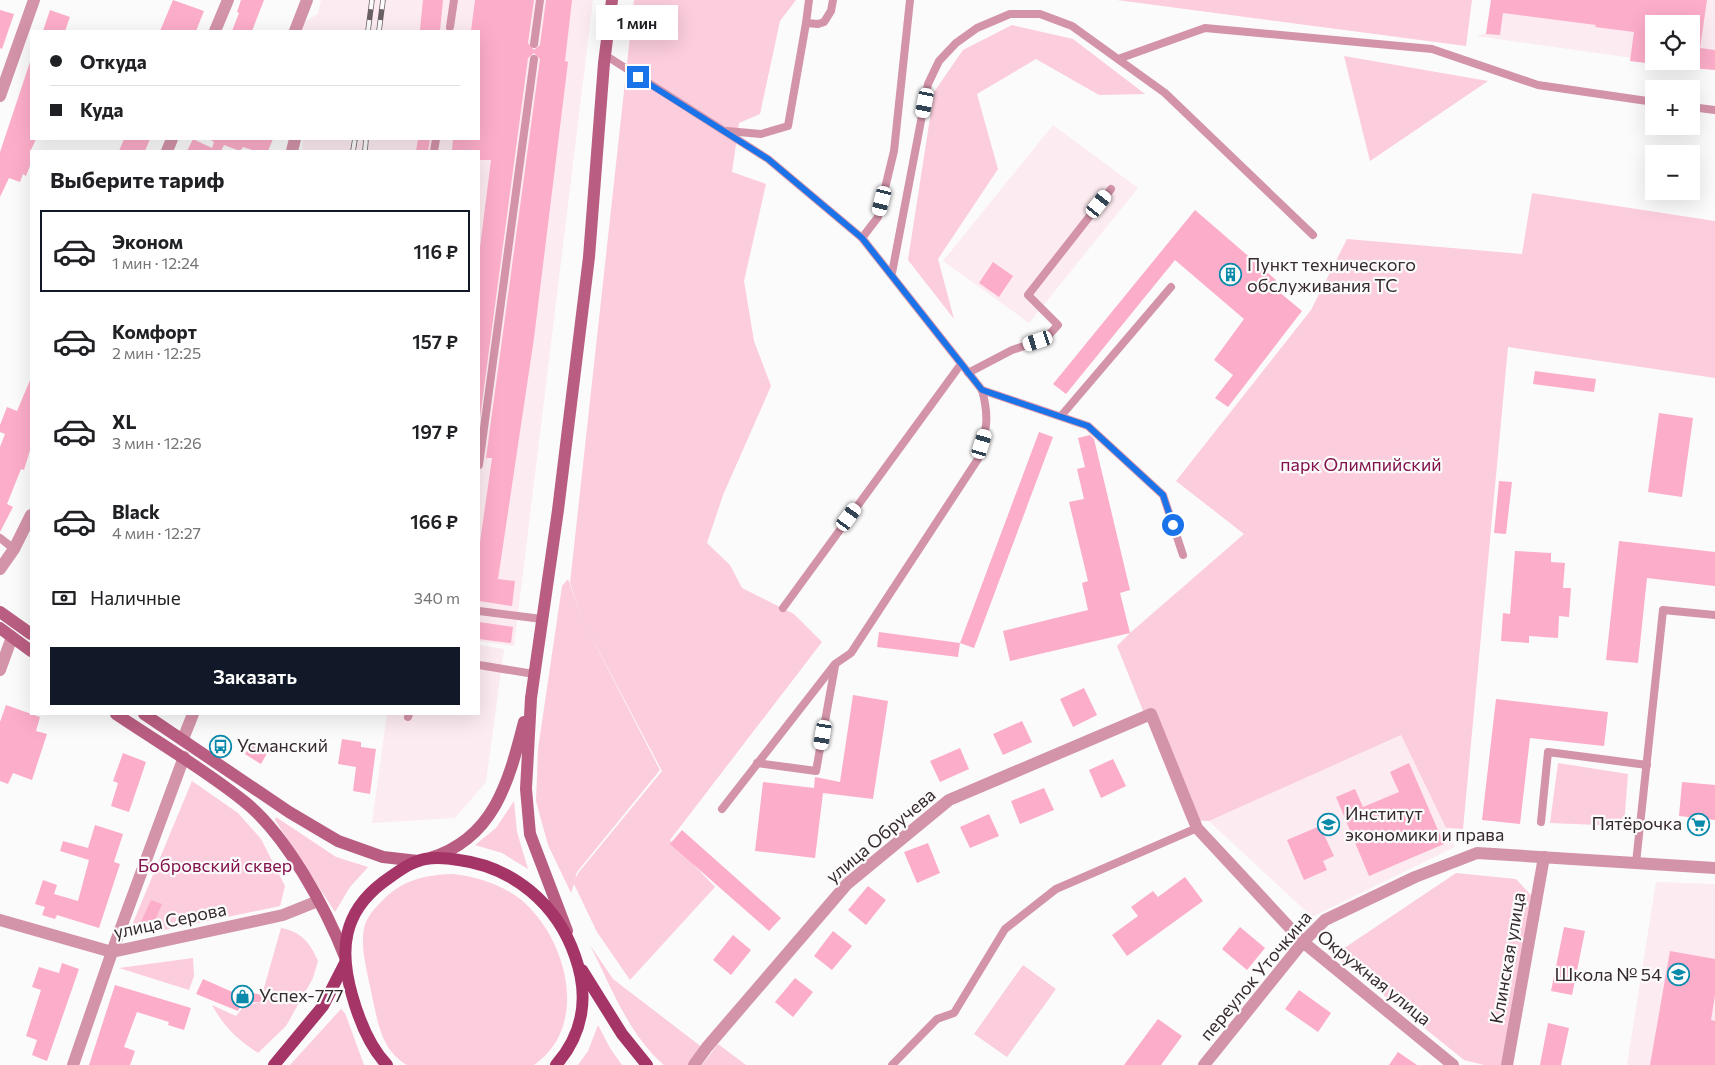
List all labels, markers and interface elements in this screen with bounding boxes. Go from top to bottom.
callout: 1 мин [597,5,679,40]
text: 1 мин [617,13,657,32]
map controls [1645,15,1700,200]
button: locate [1645,15,1700,70]
text: Откуда [80,50,147,73]
route end [627,66,649,88]
button: + [1645,80,1700,135]
car [914,87,935,119]
text: Куда [80,98,124,121]
button: − [1645,145,1700,200]
text: Выберите тариф [50,166,224,193]
car [871,185,892,217]
car [1083,188,1114,220]
icon: car [52,229,97,274]
text: Эконом [112,230,183,253]
text: 116 ₽ [413,240,458,263]
text: 1 мин · 12:24 [112,253,199,272]
place label: Пункт технического обслуживания ТС [1247,253,1416,296]
building icon: Пункт технического обслуживания ТС [1219,263,1243,287]
icon: car [52,319,97,364]
text: Комфорт [112,320,197,343]
car [1021,329,1054,353]
text: 157 ₽ [412,330,458,353]
text: 2 мин · 12:25 [112,343,201,362]
icon: car [52,409,97,454]
text: XL [112,410,137,433]
text: 197 ₽ [412,420,458,443]
car [970,427,993,461]
text: 3 мин · 12:26 [112,433,202,452]
park label: парк Олимпийский [1280,453,1442,475]
icon: car [52,499,97,544]
text: Black [112,500,160,523]
car [834,500,863,534]
text: 166 ₽ [410,510,458,533]
route start [1162,514,1184,536]
text: 4 мин · 12:27 [112,523,201,542]
icon: cash [50,584,78,612]
text: Наличные [90,586,181,609]
text: 340 m [414,588,460,607]
button: Заказать [50,647,460,705]
car [813,719,832,751]
bus stop icon: Усманский [209,734,233,758]
place label: Усманский [237,734,328,756]
street label: улица Обручева [821,783,939,887]
place label: Институт экономики и права [1345,802,1504,845]
school or university icon: Институт экономики и права [1317,812,1341,836]
place label: Пятёрочка [1591,812,1682,834]
supermarket icon: Пятёрочка [1686,812,1710,836]
park label: Бобровский сквер [138,854,292,876]
street label: Клинская улица [1485,890,1529,1025]
street label: улица Серова [111,897,228,943]
street label: переулок Уточкина [1195,906,1316,1045]
street label: Окружная улица [1313,925,1436,1030]
place label: Школа № 54 [1554,963,1662,985]
school or university icon: Школа № 54 [1666,963,1690,987]
shop icon: Успех-777 [231,984,255,1008]
place label: Успех-777 [259,984,343,1006]

